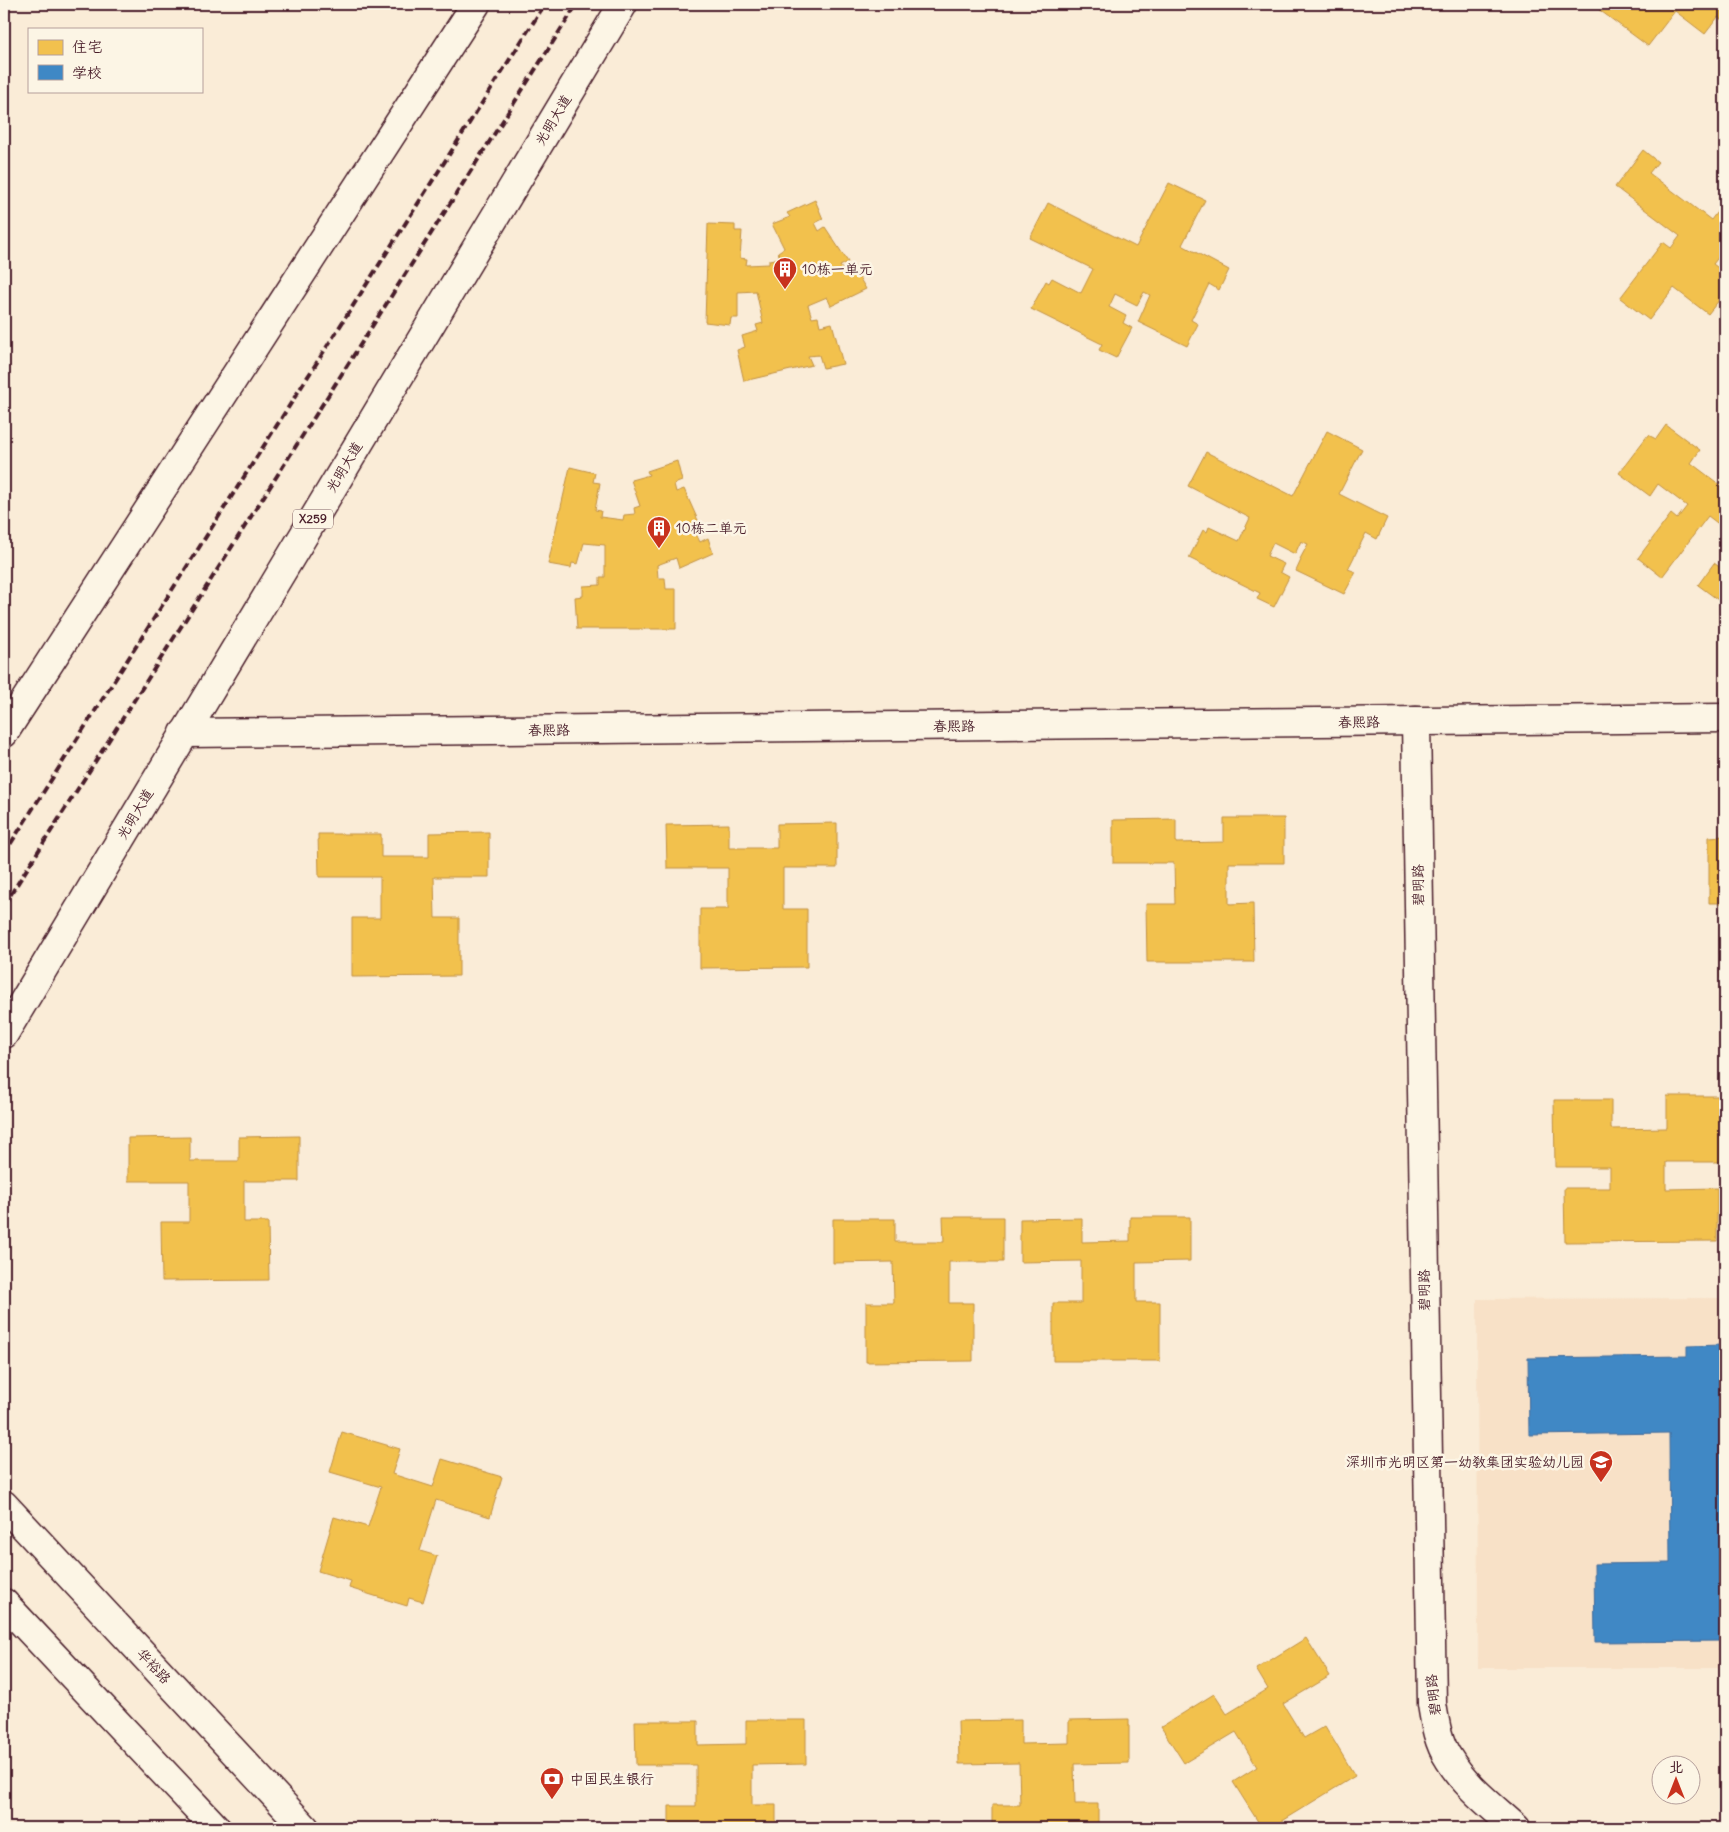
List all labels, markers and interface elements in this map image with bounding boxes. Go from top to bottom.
legend [28,28,202,92]
text: 住宅 [72,37,102,56]
text: 学校 [72,63,102,82]
street label: 光明大道 [531,91,575,149]
building icon: 10栋一单元 [772,256,798,290]
place label: 10栋一单元 [802,260,873,278]
street label: 光明大道 [322,438,366,496]
road number: X259 [293,509,333,528]
building icon: 10栋二单元 [646,515,672,549]
place label: 10栋二单元 [676,519,747,537]
street label: 春熙路 [1338,713,1380,731]
street label: 春熙路 [933,717,975,735]
street label: 春熙路 [528,721,570,739]
street label: 光明大道 [113,785,157,843]
street label: 碧明路 [1409,864,1427,906]
street label: 碧明路 [1415,1269,1433,1311]
school or university icon: 深圳市光明区第一幼教集团实验幼儿园 [1588,1449,1614,1483]
place label: 深圳市光明区第一幼教集团实验幼儿园 [1346,1453,1584,1471]
street label: 华裕路 [133,1645,175,1687]
street label: 碧明路 [1422,1673,1444,1717]
north arrow [1652,1754,1702,1804]
text: 北 [1669,1758,1683,1776]
bank icon: 中国民生银行 [539,1766,565,1800]
place label: 中国民生银行 [570,1770,654,1788]

